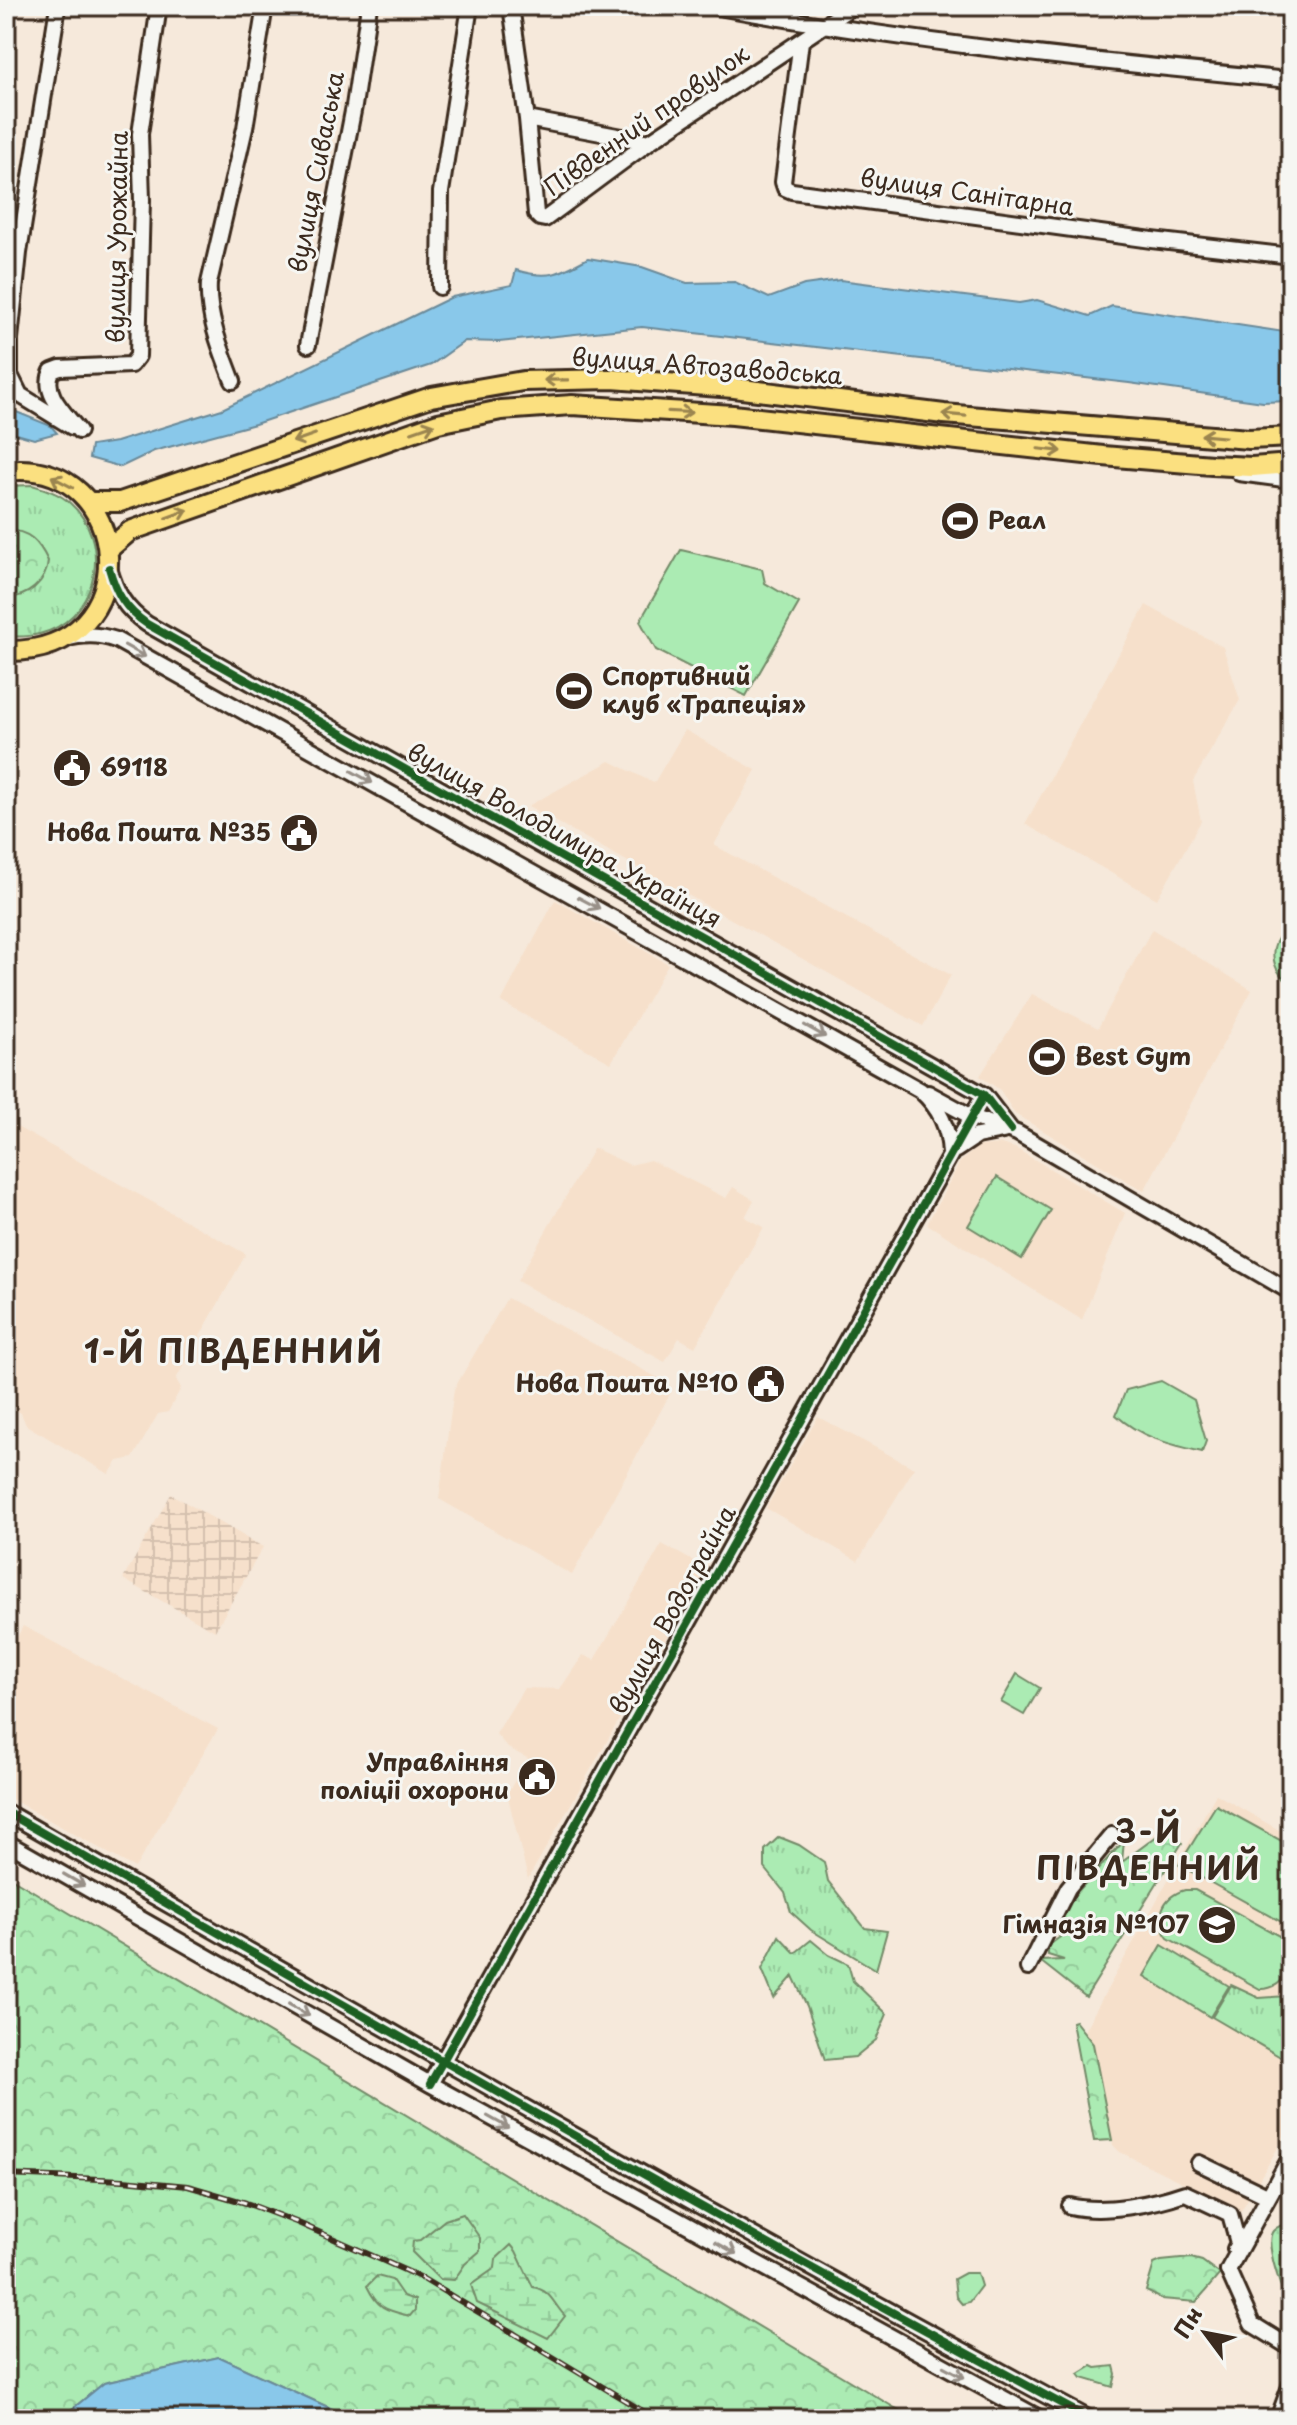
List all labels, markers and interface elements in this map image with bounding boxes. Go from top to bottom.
street label: Південний провулок [536,35,756,204]
street label: вулиця Сиваська [278,68,352,275]
street label: вулиця Урожайна [96,130,136,343]
street label: вулиця Санітарна [858,158,1077,224]
street label: вулиця Автозаводська [571,338,844,392]
one-way arrow [543,372,570,388]
one-way arrow [666,405,693,420]
one-way arrow [941,407,968,422]
one-way arrow [410,420,435,435]
one-way arrow [1200,428,1227,443]
one-way arrow [292,431,317,446]
one-way arrow [1036,443,1063,458]
one-way arrow [50,473,74,489]
sports icon: Реал [939,500,981,542]
place label: Реал [988,501,1046,537]
one-way arrow [165,506,190,521]
one-way arrow [122,643,146,659]
place label: Спортивний клуб «Трапеція» [602,657,806,721]
sports icon: Спортивний клуб «Трапеція» [553,670,595,712]
street label: вулиця Володимира Українця [401,733,729,936]
public building icon: 69118 [51,747,93,789]
place label: 69118 [100,748,168,784]
one-way arrow [349,770,373,786]
public building icon: Нова Пошта №35 [278,812,320,854]
place label: Нова Пошта №35 [47,813,271,849]
one-way arrow [577,896,600,912]
one-way arrow [803,1024,827,1039]
sports icon: Best Gym [1026,1036,1068,1078]
place label: Best Gym [1075,1037,1191,1073]
district label: 1-Й ПІВДЕННИЙ [84,1326,384,1374]
public building icon: Нова Пошта №10 [745,1363,787,1405]
place label: Нова Пошта №10 [516,1364,738,1400]
street label: вулиця Водограйна [599,1498,744,1720]
place label: Управлiння полiцii охорони [320,1743,509,1807]
public building icon: Управлiння полiцii охорони [516,1756,558,1798]
district label: 3-Й ПІВДЕННИЙ [1036,1806,1262,1891]
one-way arrow [62,1872,85,1888]
school or university icon: Гімназія №107 [1196,1904,1238,1946]
place label: Гімназія №107 [1002,1905,1190,1941]
one-way arrow [287,2002,310,2018]
one-way arrow [486,2115,510,2130]
one-way arrow [714,2240,737,2256]
north arrow [1165,2293,1245,2373]
text: Пн [1164,2299,1209,2344]
one-way arrow [942,2365,966,2381]

